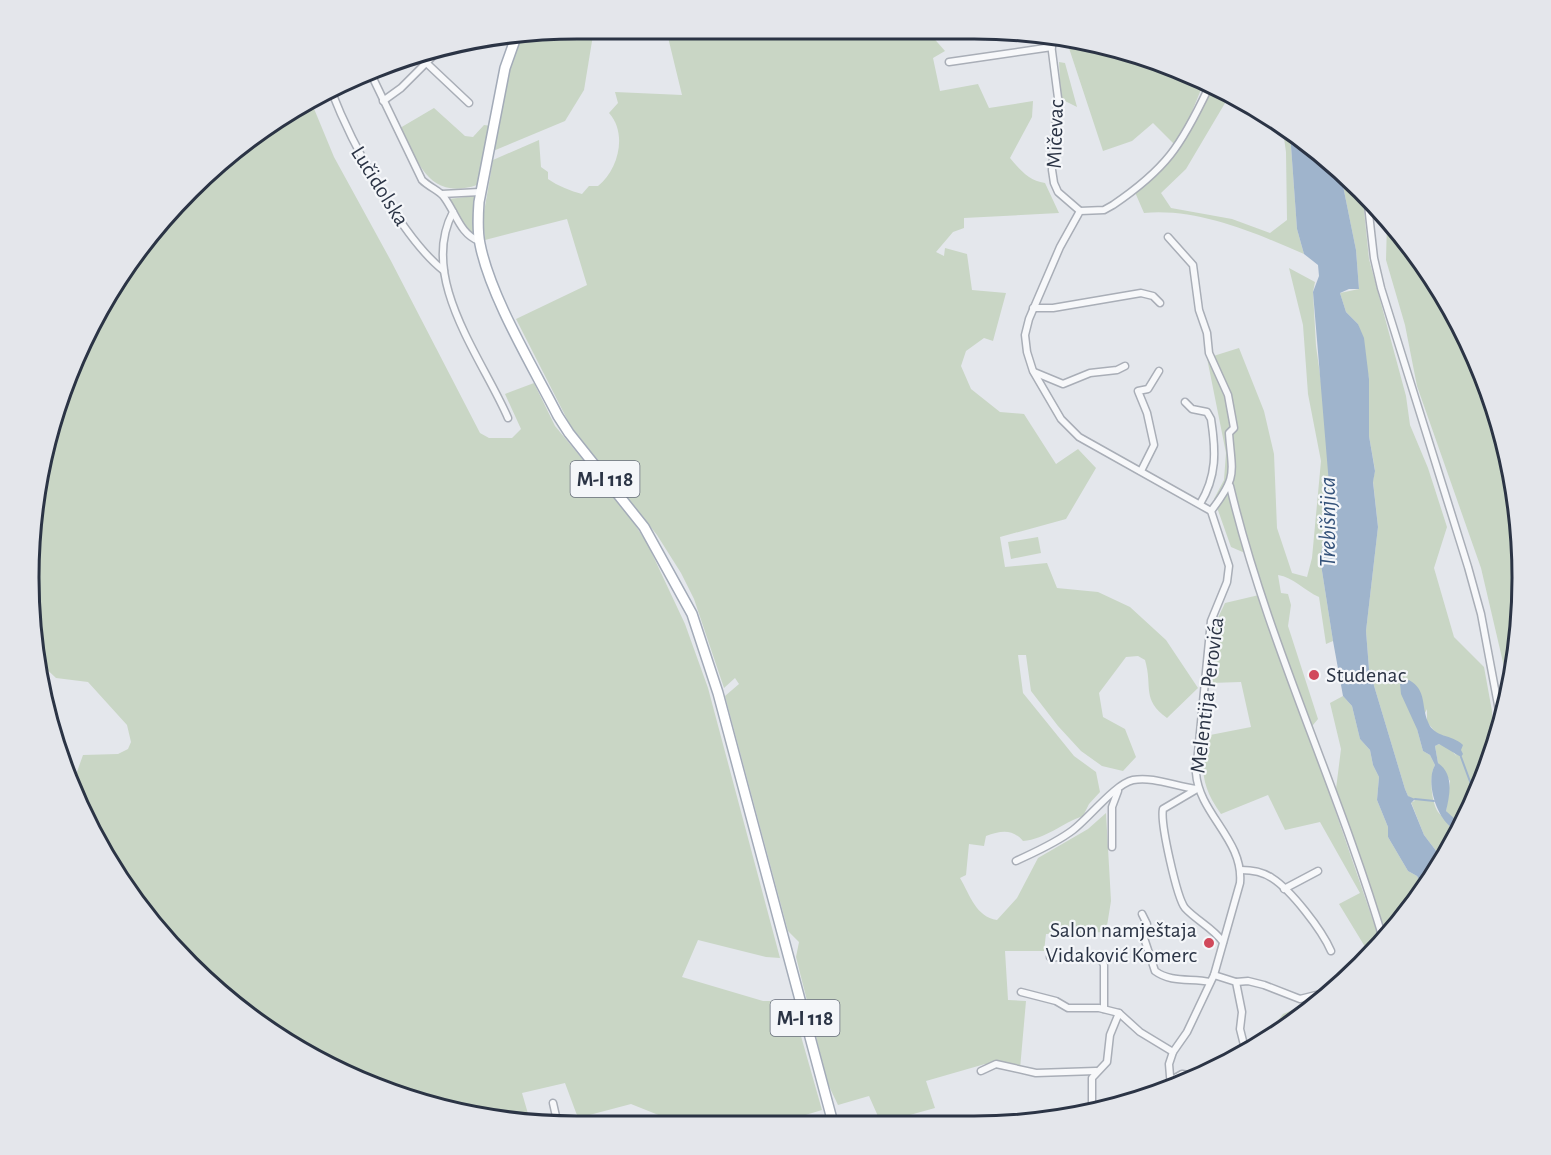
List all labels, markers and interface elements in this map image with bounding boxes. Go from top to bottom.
street label: Mičevac [1043,99,1067,169]
street label: Lučidolska [347,142,413,230]
road number: M-I 118 [570,461,640,497]
water label: Trebišnjica [1316,477,1340,567]
street label: Melentija Perovića [1187,616,1227,774]
place label: Studenac [1326,664,1407,686]
marker: Studenac [1307,668,1321,682]
place label: Salon namještaja Vidaković Komerc [1045,919,1198,966]
marker: Salon namještaja Vidaković Komerc [1202,936,1216,950]
road number: M-I 118 [770,1000,840,1036]

